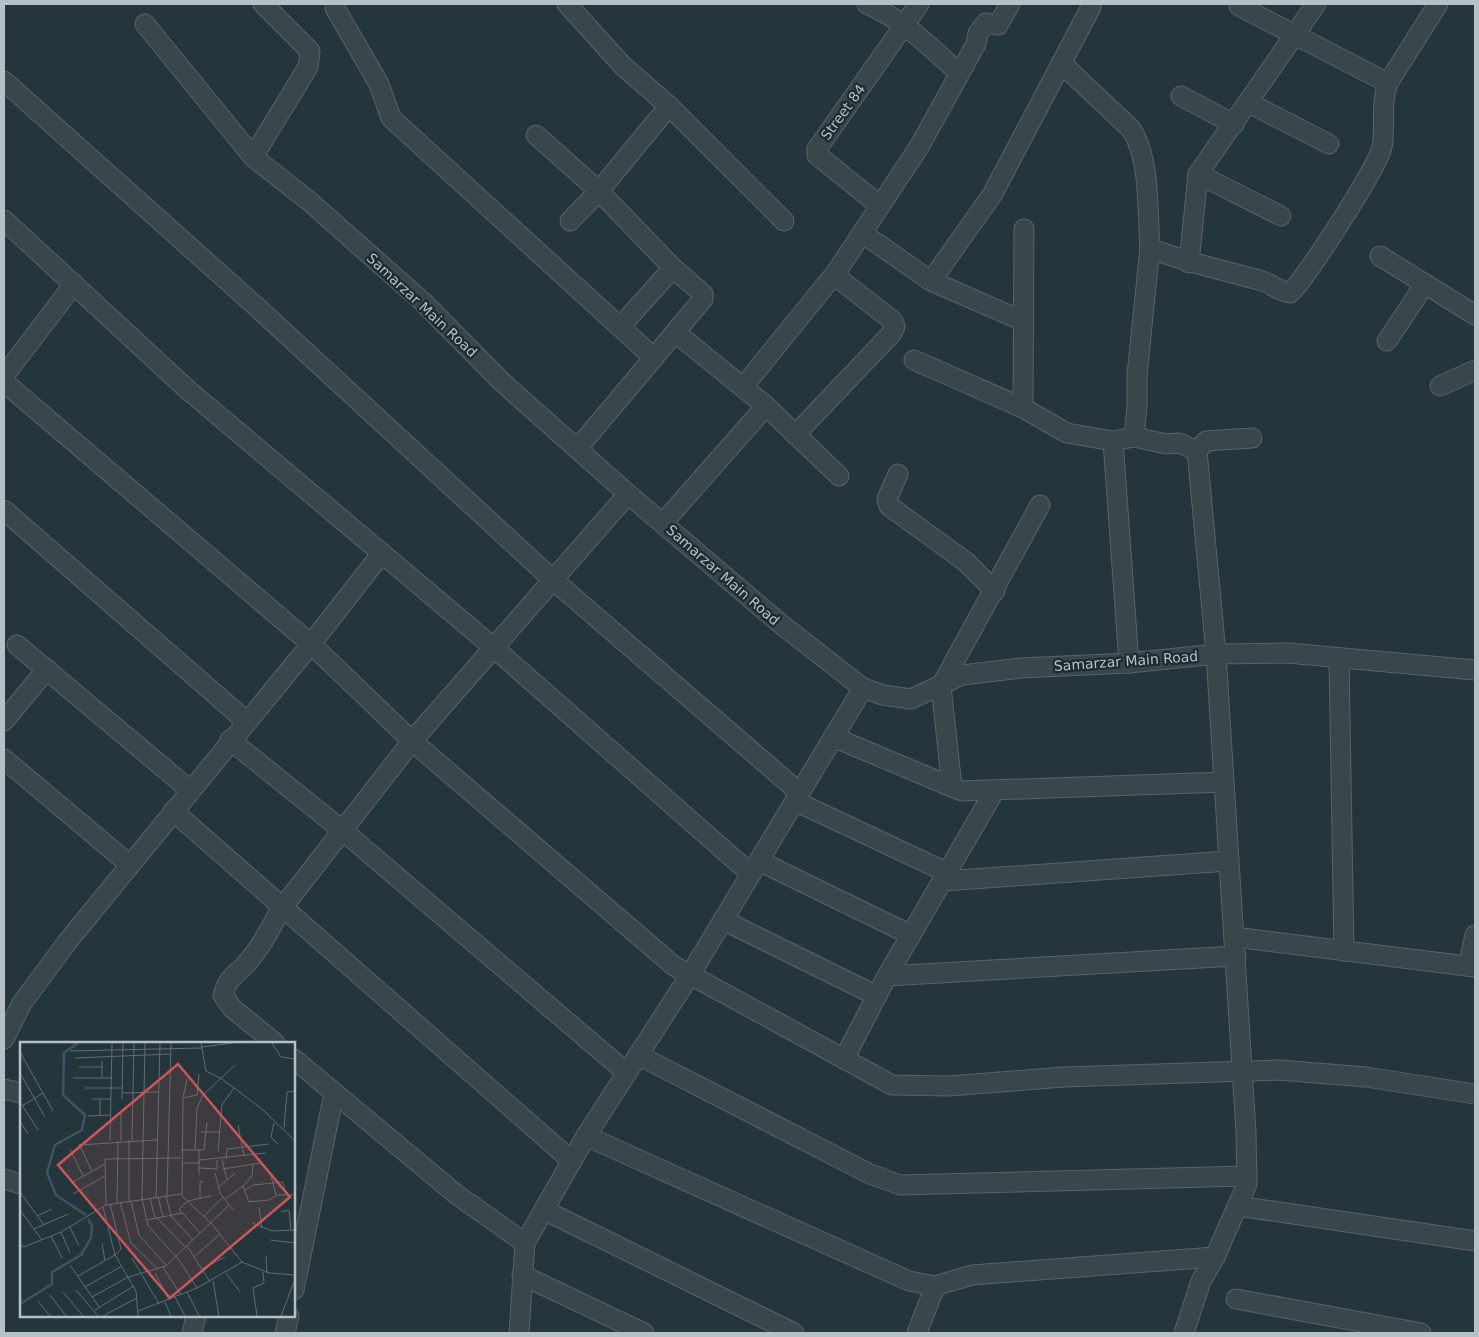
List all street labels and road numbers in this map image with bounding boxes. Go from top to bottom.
street label: Street 84 [817,81,869,143]
street label: Samarzar Main Road [364,250,480,360]
street label: Samarzar Main Road [663,522,783,628]
street label: Samarzar Main Road [1053,648,1199,674]

